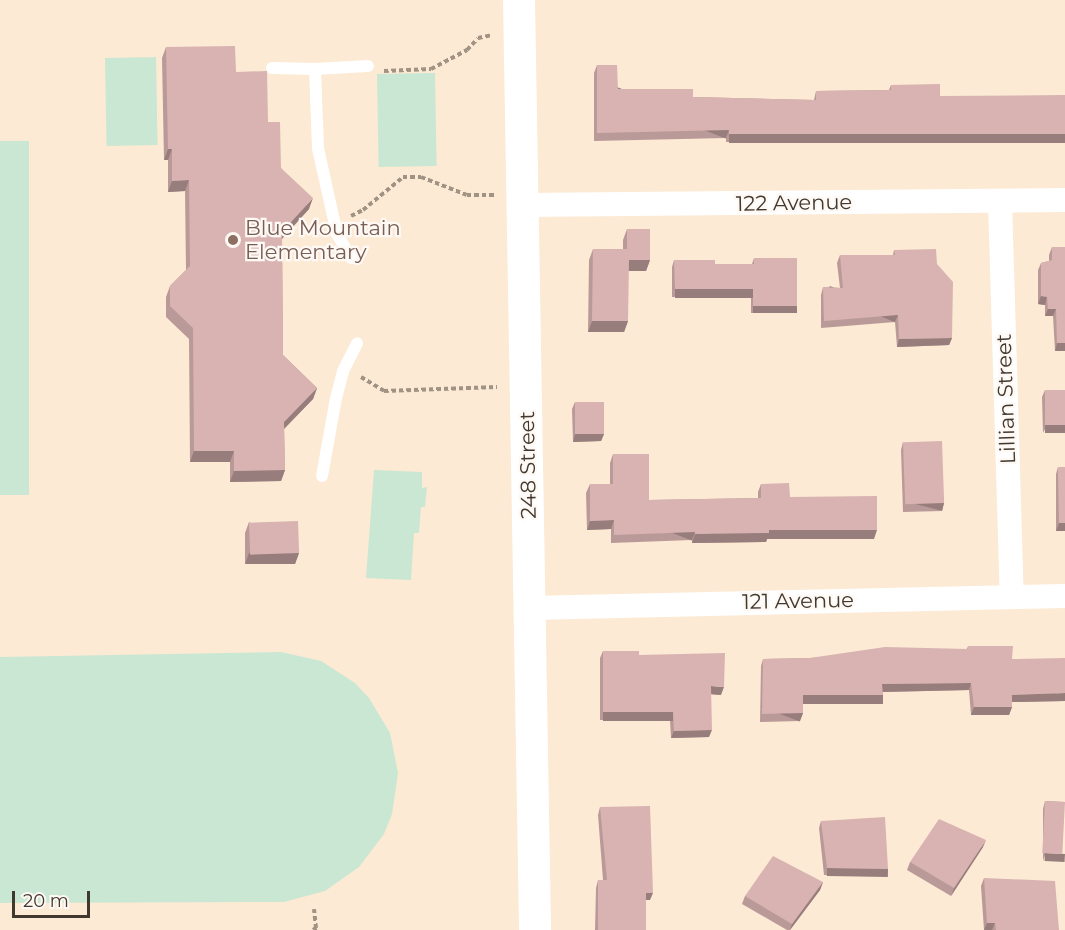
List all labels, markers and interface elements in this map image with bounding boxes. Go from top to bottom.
street label: 122 Avenue [736,189,852,217]
place label: Blue Mountain Elementary [245,215,401,265]
marker: Blue Mountain Elementary [226,233,240,247]
street label: Lillian Street [991,333,1021,465]
street label: 248 Street [514,411,542,519]
street label: 121 Avenue [742,587,854,615]
scale bar [15,879,93,917]
text: 20 m [23,890,69,912]

